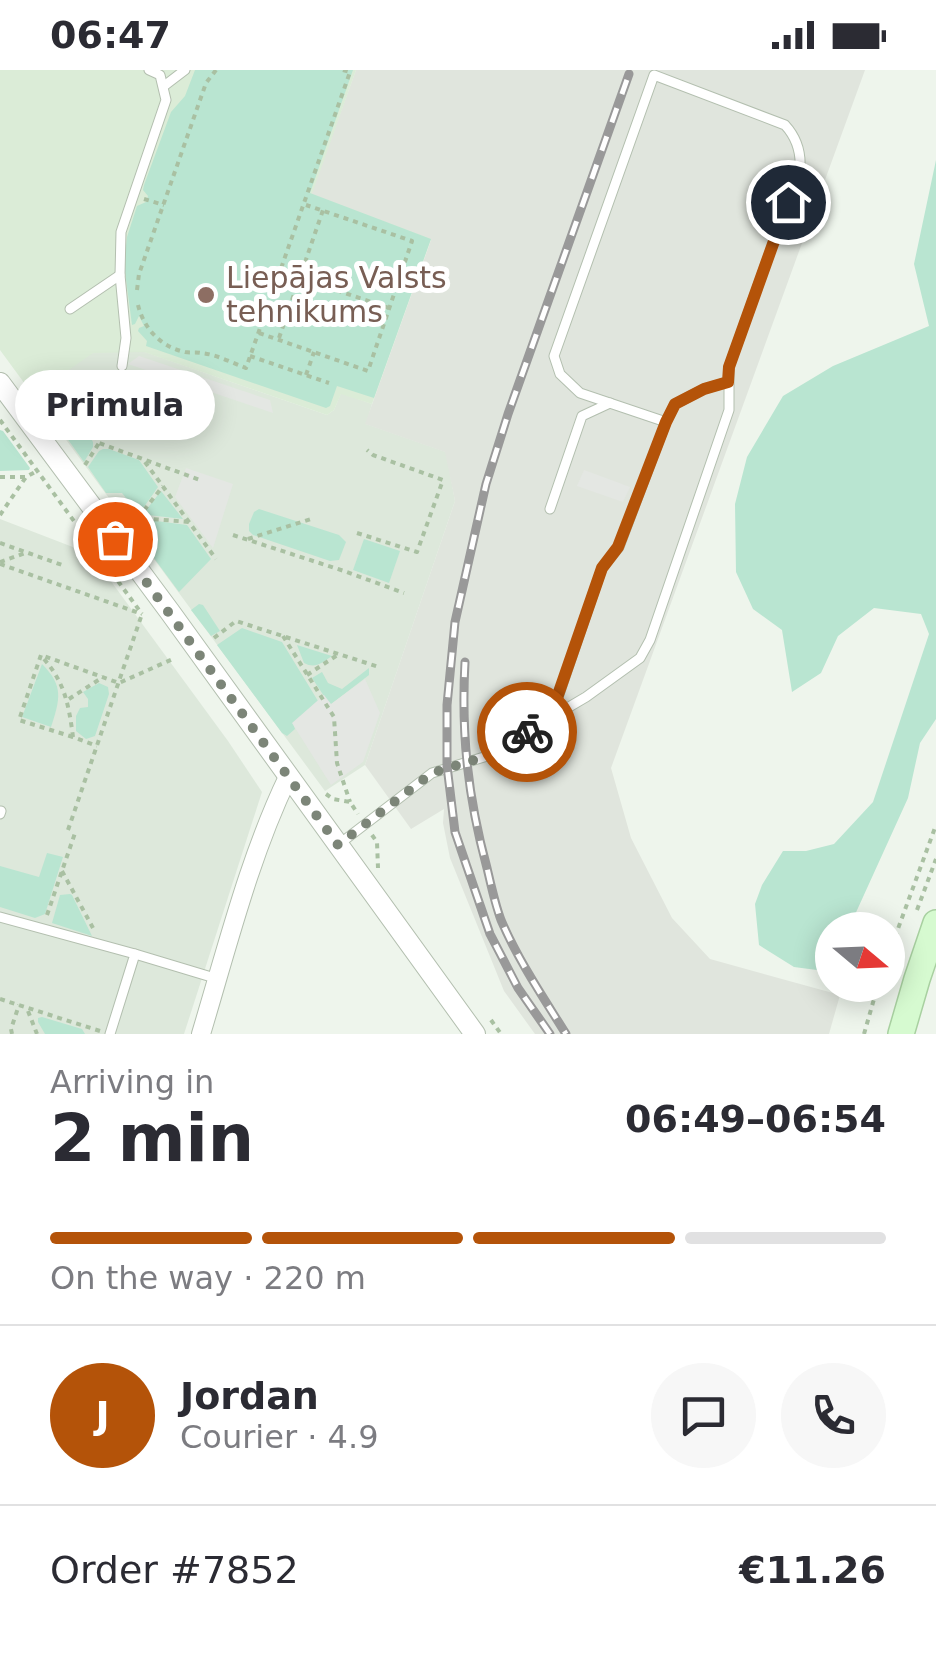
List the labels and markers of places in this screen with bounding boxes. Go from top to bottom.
pin [746,160,831,245]
place label: Liepājas Valsts tehnikums [226,260,447,329]
marker: Liepājas Valsts tehnikums [195,284,217,306]
callout: Primula [15,369,215,439]
pin [73,497,158,582]

